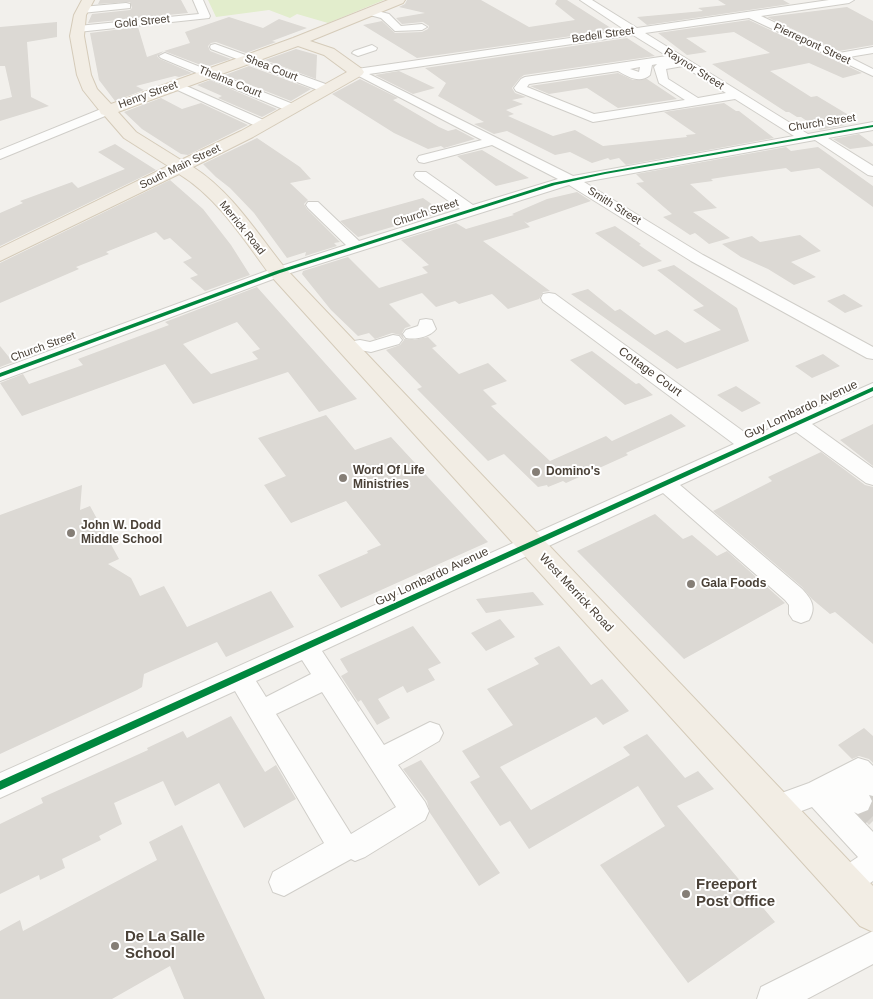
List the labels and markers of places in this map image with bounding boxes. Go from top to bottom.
place label: Word Of Life Ministries [353,464,425,492]
place label: Domino's [546,465,600,479]
marker: Domino's [530,466,542,478]
marker: Word Of Life Ministries [337,472,349,484]
place label: John W. Dodd Middle School [81,519,162,547]
marker: John W. Dodd Middle School [65,527,77,539]
place label: Gala Foods [701,577,766,591]
marker: Gala Foods [685,578,697,590]
place label: Freeport Post Office [696,876,775,911]
marker: Freeport Post Office [680,888,692,900]
place label: De La Salle School [125,928,205,963]
marker: De La Salle School [109,940,121,952]

